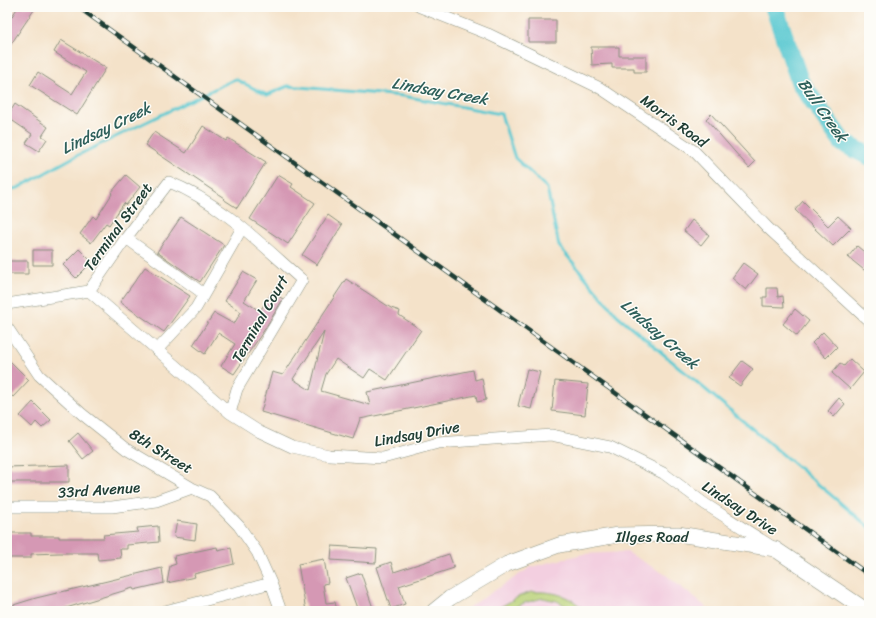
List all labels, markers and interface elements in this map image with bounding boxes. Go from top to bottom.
water label: Lindsay Creek [390,68,492,114]
water label: Bull Creek [790,72,857,150]
street label: Morris Road [635,87,714,155]
water label: Lindsay Creek [56,93,157,162]
street label: Terminal Street [77,177,159,277]
street label: Terminal Court [224,269,296,368]
water label: Lindsay Creek [614,291,707,378]
street label: Lindsay Drive [372,414,462,454]
street label: 8th Street [124,421,198,481]
street label: 33rd Avenue [57,474,141,506]
street label: Lindsay Drive [697,474,784,543]
street label: Illges Road [615,524,689,550]

